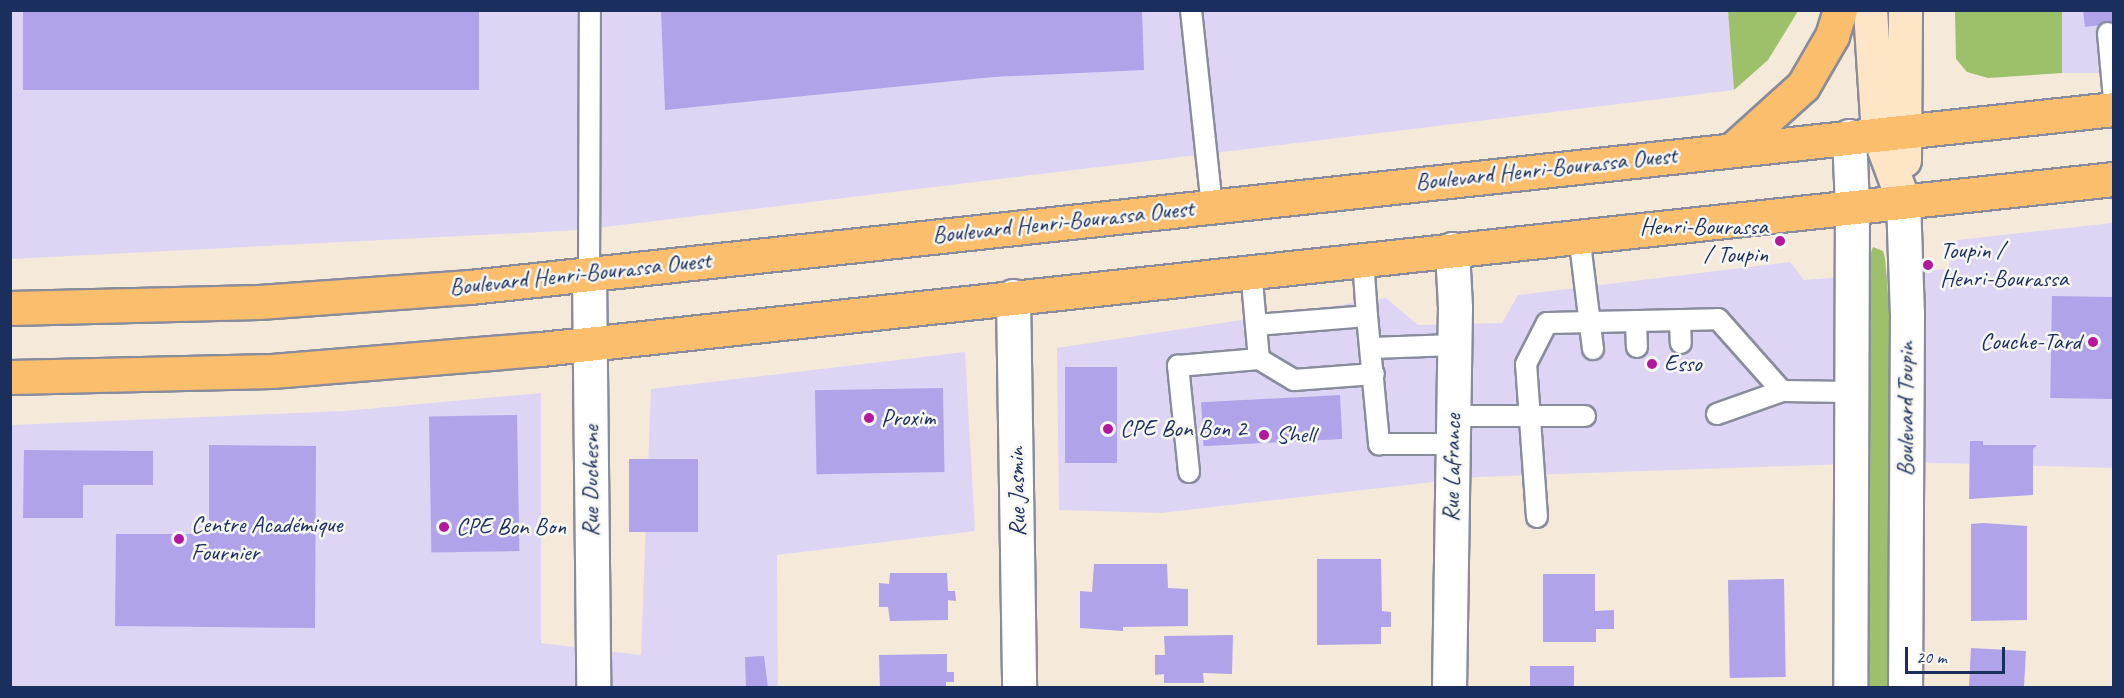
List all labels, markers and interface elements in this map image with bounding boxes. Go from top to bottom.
street label: Boulevard Henri-Bourassa Ouest [1414,141,1678,197]
street label: Boulevard Henri-Bourassa Ouest [931,194,1195,250]
place label: Henri-Bourassa / Toupin [1640,213,1768,269]
marker: Henri-Bourassa / Toupin [1773,234,1787,248]
place label: Toupin / Henri-Bourassa [1940,237,2068,293]
street label: Boulevard Henri-Bourassa Ouest [448,246,712,302]
marker: Toupin / Henri-Bourassa [1921,258,1935,272]
place label: Couche-Tard [1980,328,2081,356]
marker: Couche-Tard [2086,335,2100,349]
street label: Boulevard Toupin [1892,342,1920,476]
place label: Esso [1664,350,1702,378]
marker: Esso [1645,357,1659,371]
place label: Proxim [881,404,935,432]
marker: Proxim [862,411,876,425]
street label: Rue Lafrance [1437,414,1467,522]
place label: CPE Bon Bon 2 [1120,415,1247,443]
place label: Shell [1276,421,1315,449]
marker: CPE Bon Bon 2 [1101,422,1115,436]
street label: Rue Duchesne [577,425,605,537]
marker: Shell [1257,428,1271,442]
street label: Rue Jasmin [1002,447,1032,537]
place label: Centre Académique Fournier [191,511,343,567]
place label: CPE Bon Bon [456,513,566,541]
marker: CPE Bon Bon [437,520,451,534]
marker: Centre Académique Fournier [172,532,186,546]
scale bar [1908,635,2008,673]
text: 20 m [1916,646,1947,668]

